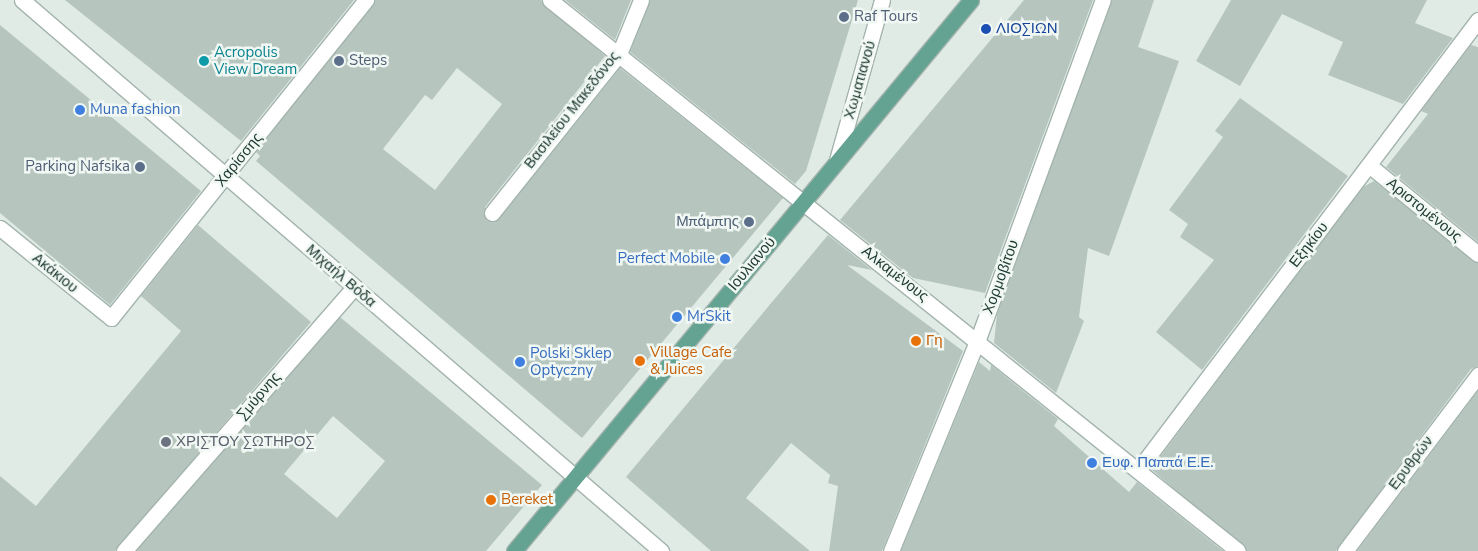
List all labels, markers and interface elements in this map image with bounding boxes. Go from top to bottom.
place label: Raf Tours [854,8,918,26]
marker: Raf Tours [838,11,850,23]
place label: ΛΙΟΣΙΩΝ [996,20,1058,38]
marker: ΛΙΟΣΙΩΝ [980,23,992,35]
street label: Χωματιανού [840,39,880,121]
place label: Acropolis View Dream [214,43,297,78]
street label: Βασιλείου Μακεδόνος [520,48,624,172]
place label: Steps [349,52,387,70]
marker: Acropolis View Dream [198,55,210,67]
marker: Steps [333,55,345,67]
place label: Muna fashion [90,101,181,119]
marker: Muna fashion [74,104,86,116]
street label: Χαρίσσης [212,129,266,191]
place label: Parking Nafsika [25,158,130,176]
marker: Parking Nafsika [134,161,146,173]
street label: Αριστομένους [1383,174,1465,246]
place label: Μπάμπης [676,213,739,231]
marker: Μπάμπης [743,216,755,228]
street label: Εξηκίου [1286,219,1332,271]
street label: Ιουλιανού [724,234,780,294]
street label: Χορμοβίτου [979,237,1023,317]
street label: Μιχαήλ Βόδα [302,241,380,311]
street label: Αλκαμένους [858,242,932,306]
street label: Ακάκιου [29,249,81,297]
place label: Perfect Mobile [618,250,715,268]
marker: Perfect Mobile [719,253,731,265]
place label: MrSkit [687,308,731,326]
marker: MrSkit [671,311,683,323]
place label: Γη [926,332,943,350]
marker: Γη [910,335,922,347]
place label: Village Cafe & Juices [650,343,732,378]
place label: Polski Sklep Optyczny [530,344,612,379]
marker: Village Cafe & Juices [634,355,646,367]
marker: Polski Sklep Optyczny [514,356,526,368]
street label: Σμύρνης [233,369,285,423]
street label: Ερυθρών [1385,432,1437,494]
place label: ΧΡΙΣΤΟΥ ΣΩΤΗΡΟΣ [176,433,314,451]
marker: ΧΡΙΣΤΟΥ ΣΩΤΗΡΟΣ [160,436,172,448]
place label: Ευφ. Παππά Ε.Ε. [1102,454,1214,472]
marker: Ευφ. Παππά Ε.Ε. [1086,457,1098,469]
place label: Bereket [501,491,553,509]
marker: Bereket [485,494,497,506]

